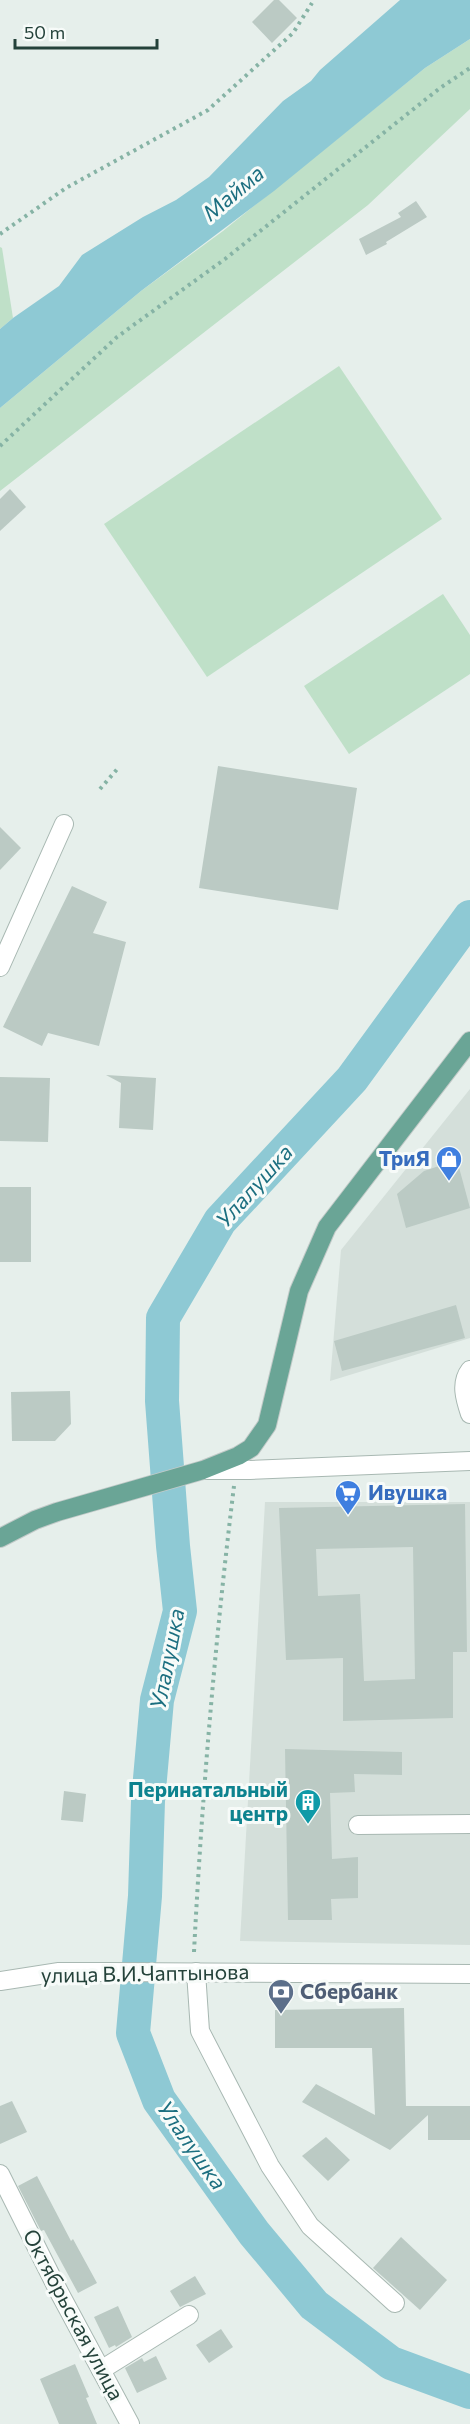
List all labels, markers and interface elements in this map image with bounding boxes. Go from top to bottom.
scale bar [15,12,158,50]
text: 50 m [24,21,65,43]
water label: Майма [196,159,269,226]
water label: Улалушка [209,1139,298,1233]
shop icon: ТриЯ [434,1144,464,1182]
place label: ТриЯ [379,1145,430,1170]
supermarket icon: Ивушка [333,1478,363,1516]
place label: Ивушка [368,1479,447,1504]
water label: Улалушка [143,1606,190,1712]
place label: Перинатальный центр [128,1776,288,1825]
building icon: Перинатальный центр [293,1787,323,1825]
street label: улица В.И.Чаптынова [41,1958,249,1987]
bank icon: Сбербанк [266,1977,296,2015]
place label: Сбербанк [300,1978,398,2003]
water label: Улалушка [152,2095,233,2194]
street label: Октябрьская улица [19,2224,130,2404]

